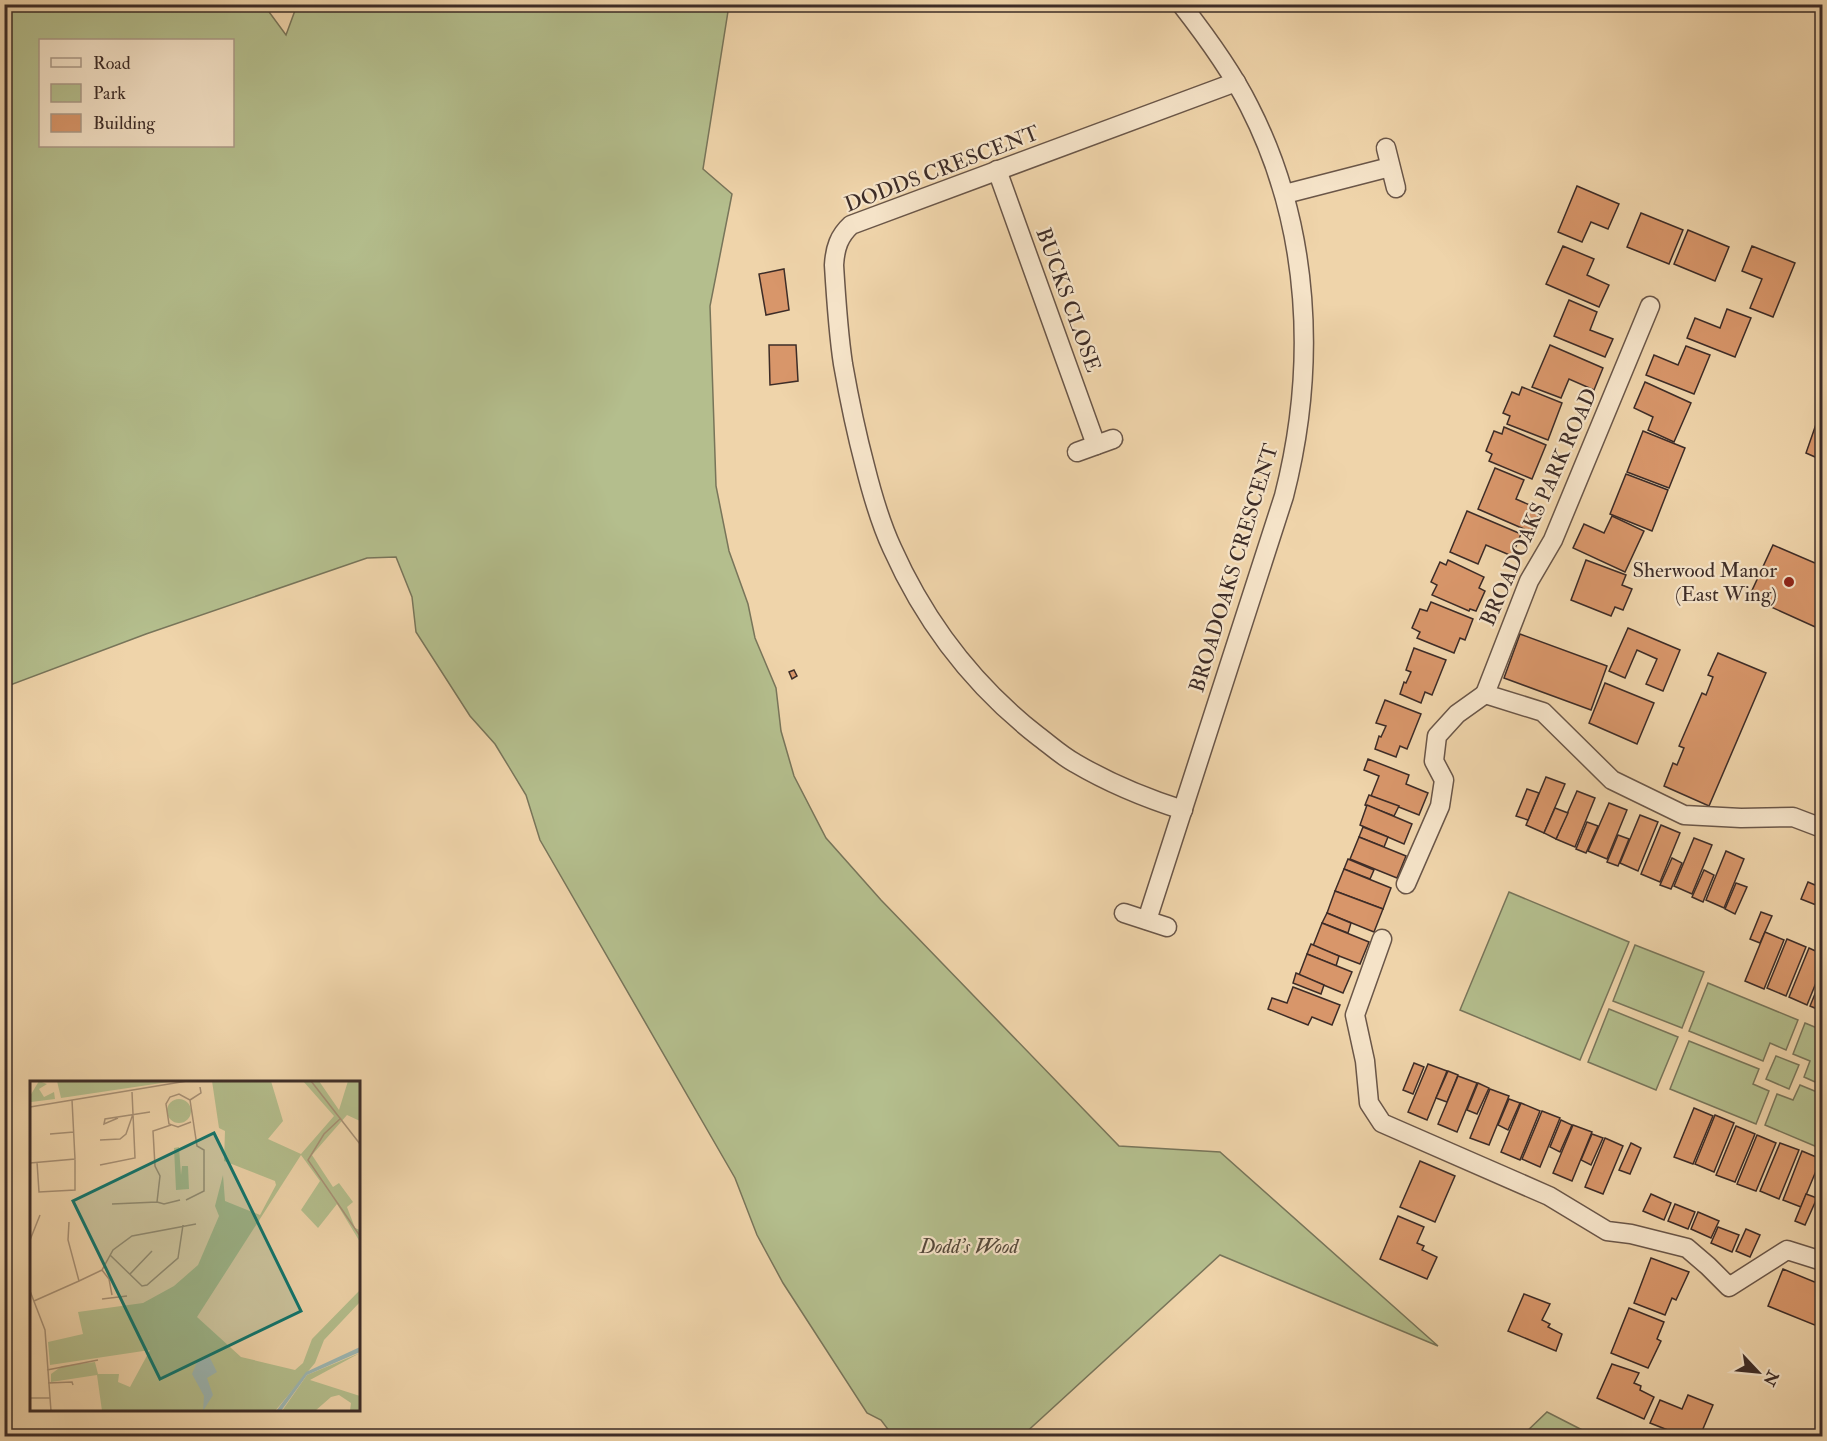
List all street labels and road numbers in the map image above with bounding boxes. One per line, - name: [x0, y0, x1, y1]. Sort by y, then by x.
- street label: DODDS CRESCENT: [841, 119, 1044, 219]
- street label: BUCKS CLOSE: [1029, 224, 1107, 376]
- street label: BROADOAKS PARK ROAD: [1474, 384, 1604, 630]
- street label: BROADOAKS CRESCENT: [1183, 440, 1285, 696]

